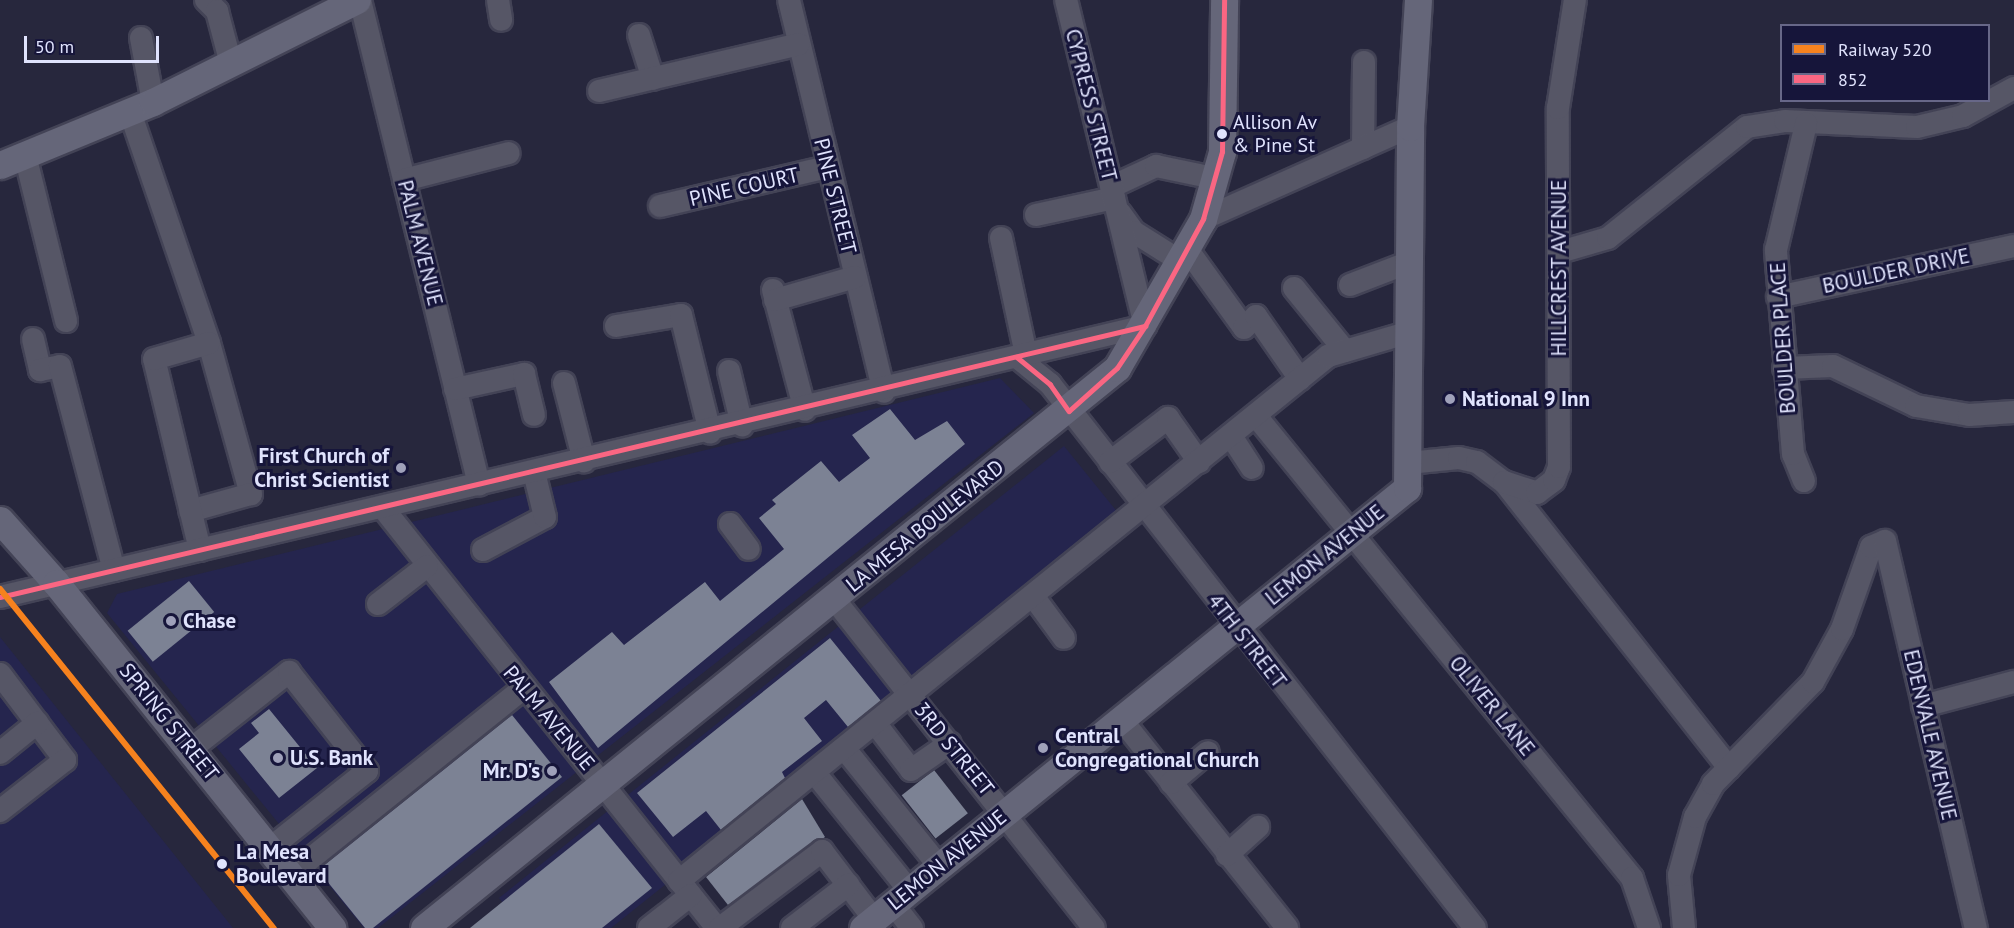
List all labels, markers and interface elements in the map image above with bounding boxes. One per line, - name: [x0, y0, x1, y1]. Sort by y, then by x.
- scale bar: [27, 24, 162, 62]
- legend: [1780, 24, 1990, 102]
- street label: CYPRESS STREET: [1060, 26, 1122, 184]
- text: 50 m: [35, 35, 74, 58]
- text: Railway 520: [1838, 38, 1932, 61]
- text: 852: [1838, 68, 1867, 91]
- place label: Allison Av & Pine St: [1233, 110, 1318, 157]
- marker: Allison Av & Pine St: [1216, 128, 1228, 140]
- street label: PINE STREET: [808, 136, 862, 256]
- street label: PINE COURT: [687, 162, 801, 212]
- street label: PALM AVENUE: [392, 177, 448, 309]
- street label: HILLCREST AVENUE: [1546, 179, 1572, 357]
- street label: BOULDER DRIVE: [1820, 243, 1972, 299]
- street label: BOULDER PLACE: [1765, 261, 1801, 415]
- place label: National 9 Inn: [1462, 386, 1590, 412]
- marker: National 9 Inn: [1443, 392, 1457, 406]
- place label: First Church of Christ Scientist: [254, 443, 389, 493]
- street label: LA MESA BOULEVARD: [840, 454, 1010, 598]
- marker: First Church of Christ Scientist: [394, 461, 408, 475]
- street label: LEMON AVENUE: [1260, 499, 1390, 611]
- street label: 4TH STREET: [1203, 589, 1291, 693]
- place label: Chase: [183, 608, 236, 634]
- marker: Chase: [164, 614, 178, 628]
- street label: EDENVALE AVENUE: [1898, 647, 1962, 823]
- street label: OLIVER LANE: [1444, 651, 1540, 761]
- street label: SPRING STREET: [114, 658, 224, 786]
- street label: PALM AVENUE: [498, 660, 600, 776]
- street label: 3RD STREET: [909, 697, 999, 801]
- place label: Central Congregational Church: [1055, 723, 1260, 773]
- marker: Central Congregational Church: [1036, 741, 1050, 755]
- place label: U.S. Bank: [290, 745, 375, 771]
- marker: U.S. Bank: [271, 751, 285, 765]
- place label: Mr. D's: [481, 758, 540, 784]
- marker: Mr. D's: [545, 764, 559, 778]
- street label: LEMON AVENUE: [882, 804, 1012, 916]
- place label: La Mesa Boulevard: [236, 839, 327, 889]
- marker: La Mesa Boulevard: [213, 855, 231, 873]

